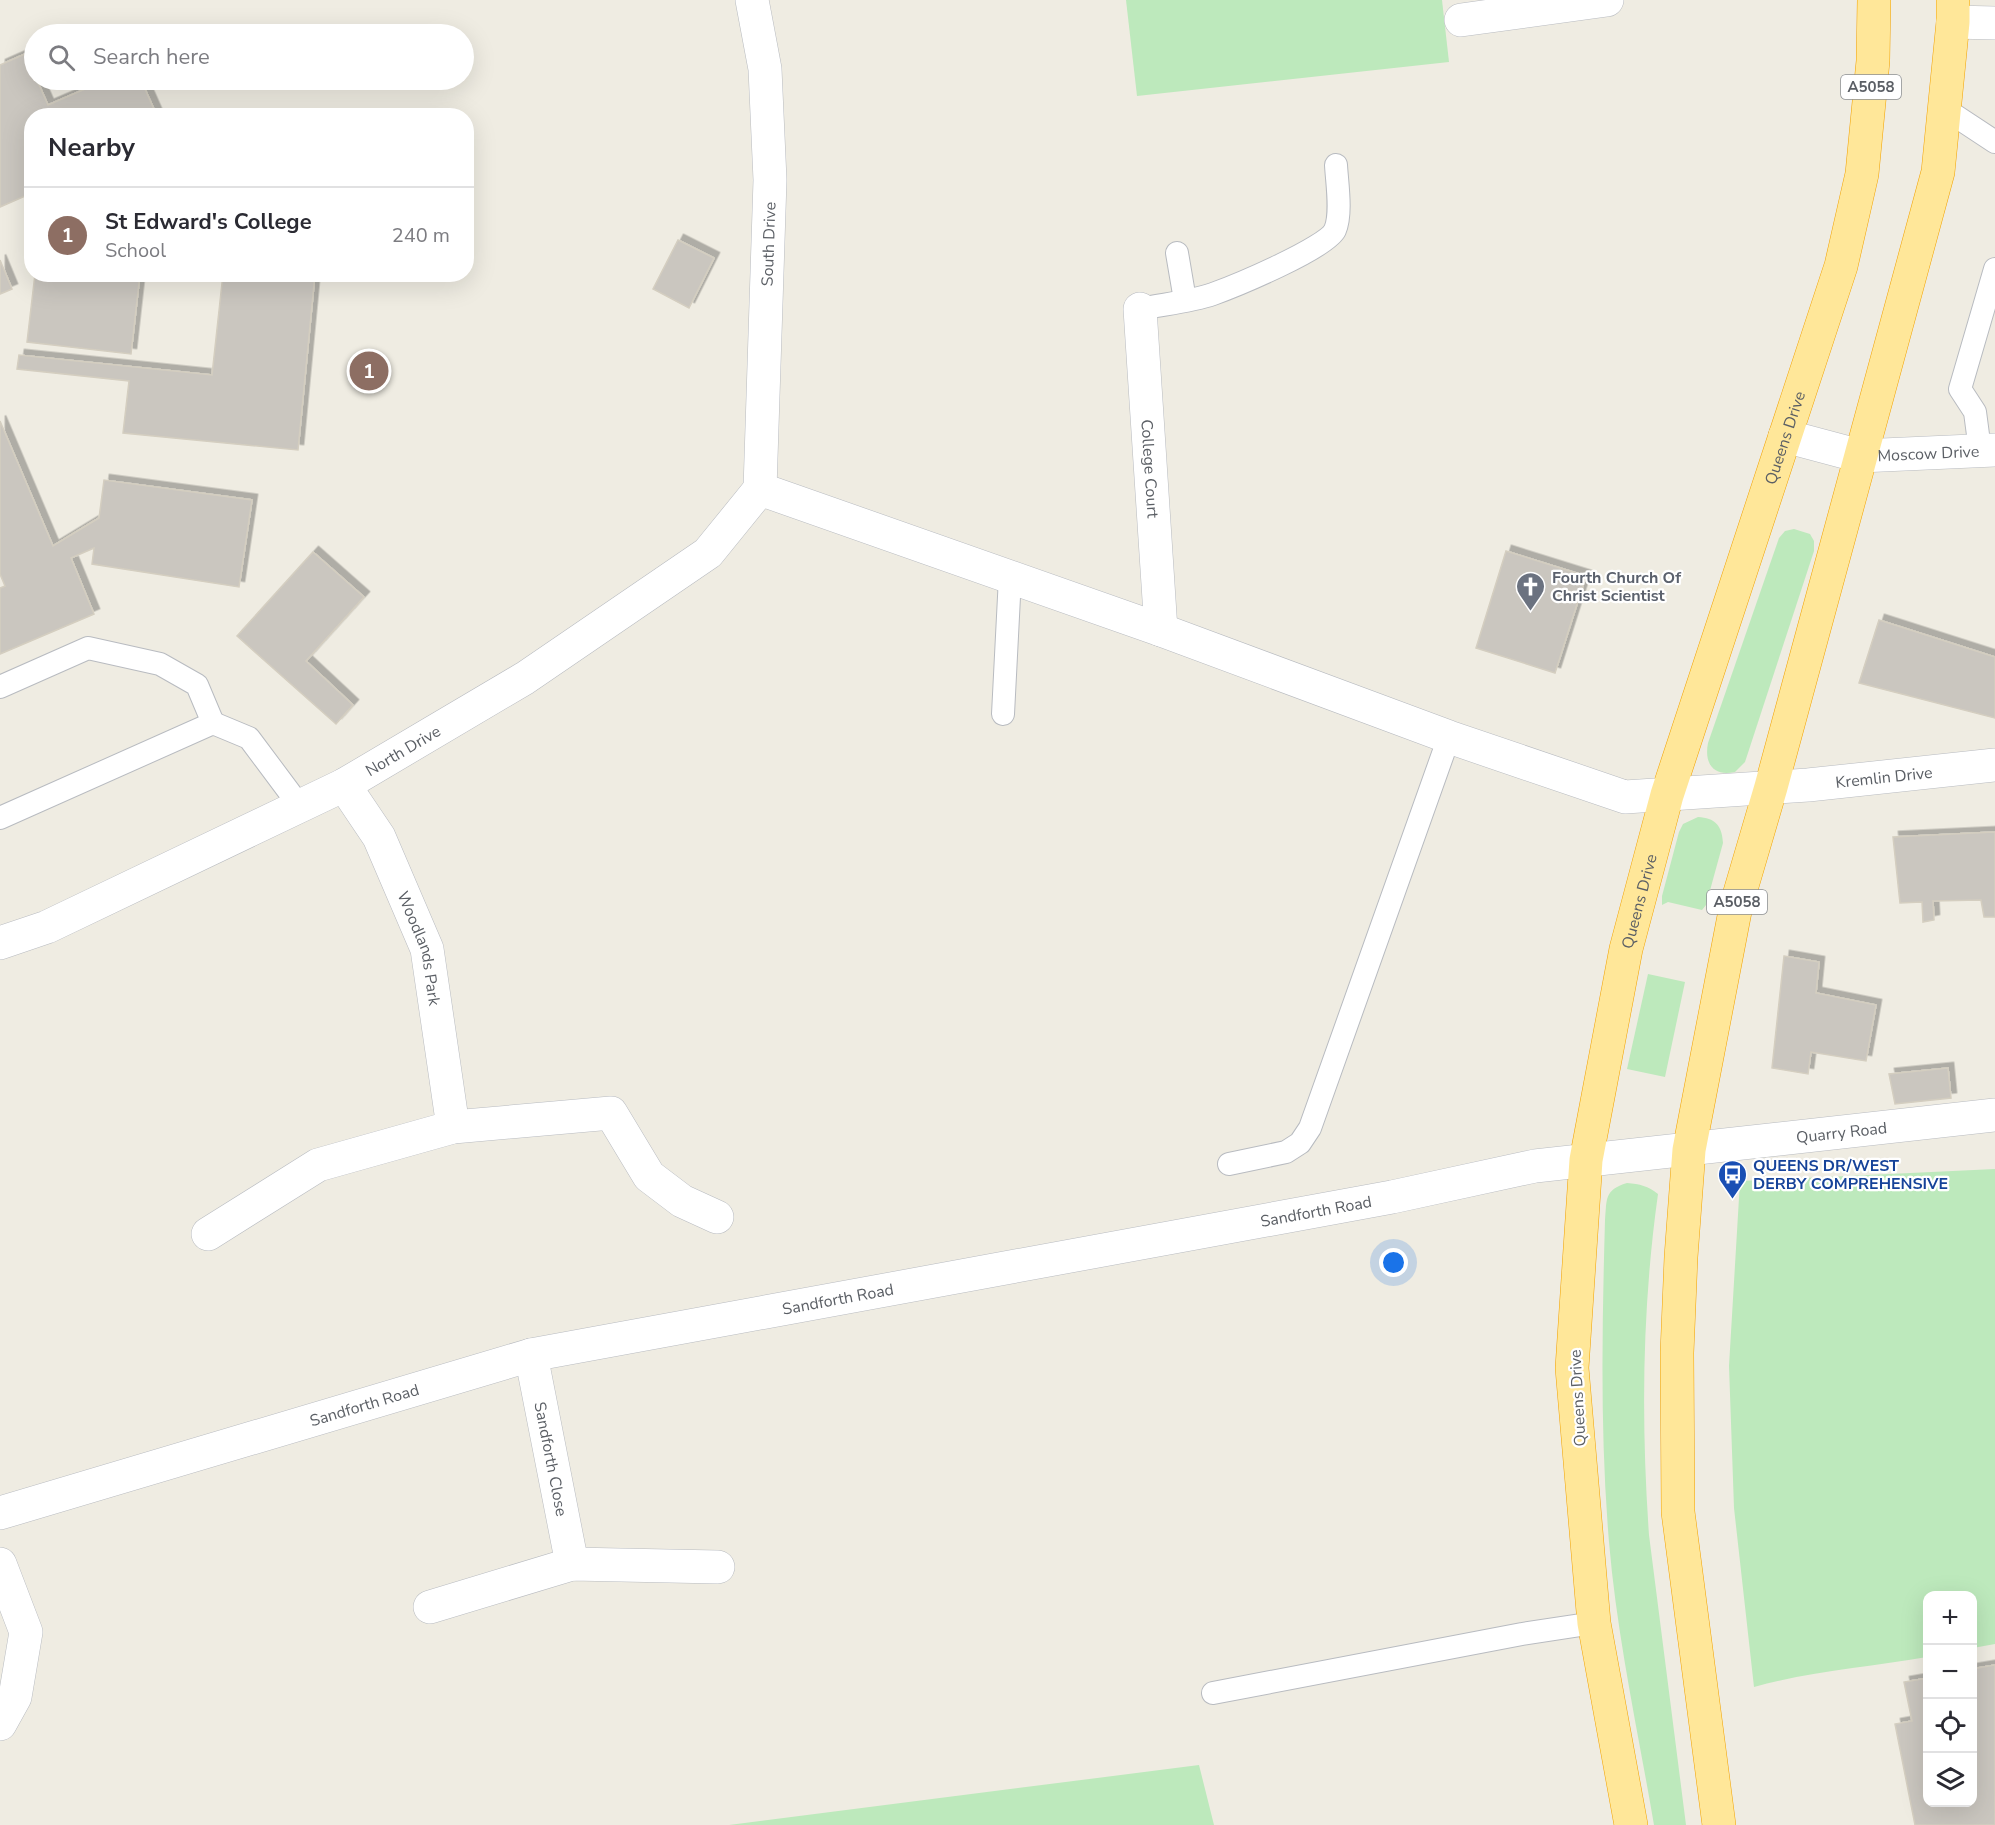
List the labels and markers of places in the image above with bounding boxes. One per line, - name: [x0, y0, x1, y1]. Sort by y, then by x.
- pin: 1: [350, 348, 388, 394]
- place label: Fourth Church Of Christ Scientist: [1552, 567, 1682, 607]
- church icon: Fourth Church Of Christ Scientist: [1515, 570, 1547, 612]
- place label: QUEENS DR/WEST DERBY COMPREHENSIVE: [1753, 1155, 1948, 1195]
- bus stop icon: QUEENS DR/WEST DERBY COMPREHENSIVE: [1716, 1158, 1748, 1200]

